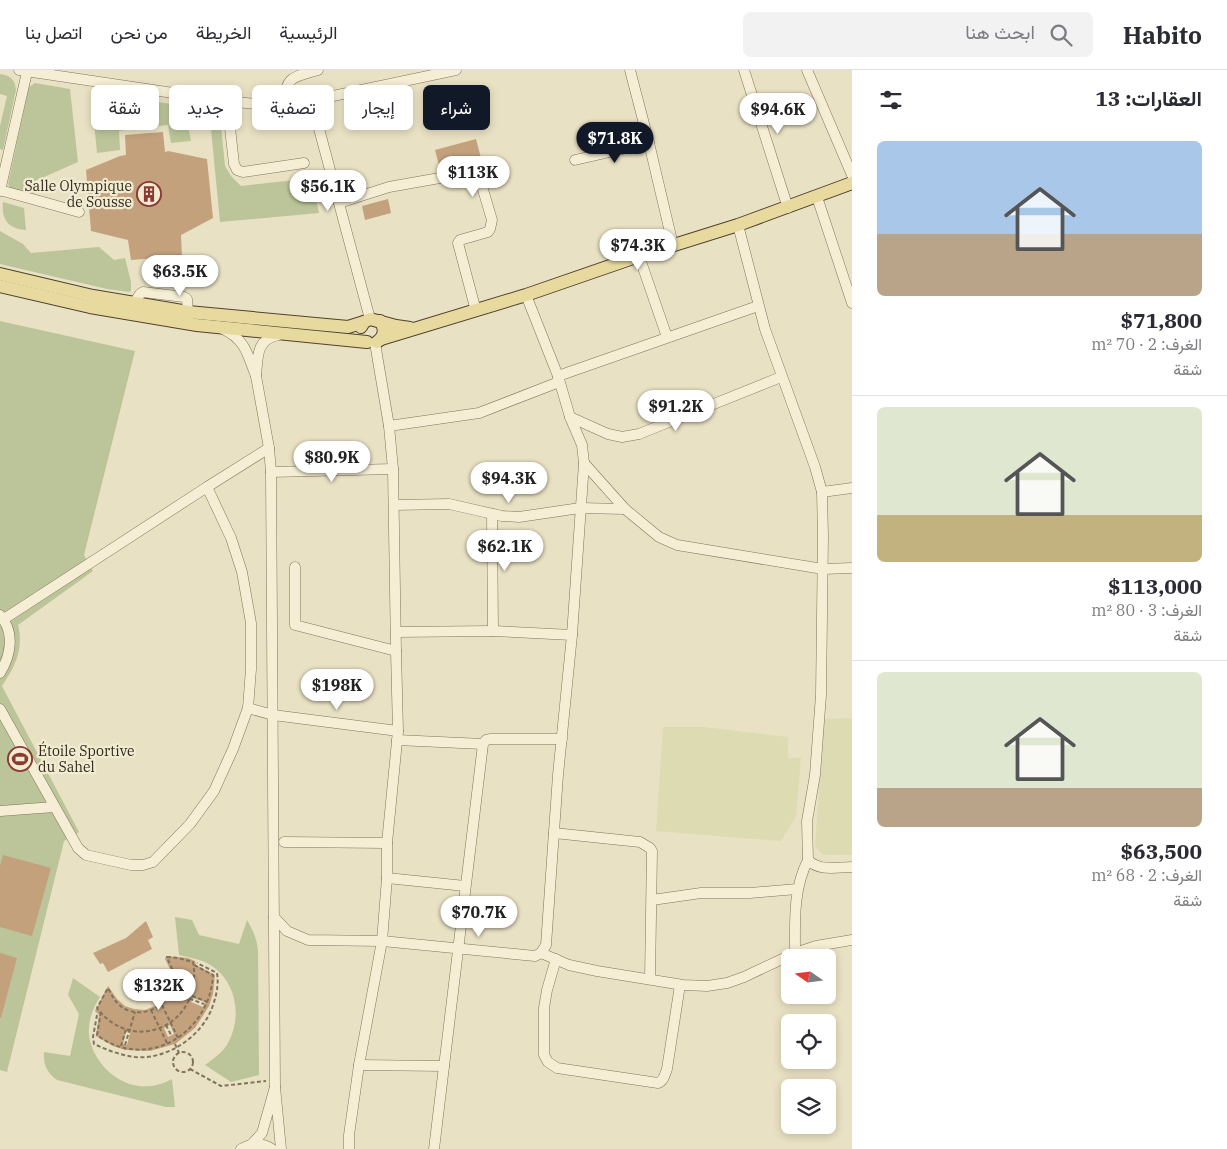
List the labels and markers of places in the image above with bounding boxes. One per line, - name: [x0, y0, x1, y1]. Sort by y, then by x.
- pin: $94.6K: [737, 92, 819, 135]
- pin: $71.8K: [574, 122, 656, 164]
- pin: $113K: [438, 156, 508, 198]
- pin: $56.1K: [287, 170, 369, 212]
- place label: Salle Olympique de Sousse: [24, 177, 132, 211]
- building icon: Salle Olympique de Sousse: [136, 181, 162, 207]
- pin: $74.3K: [597, 228, 679, 271]
- pin: $63.5K: [139, 254, 221, 297]
- pin: $91.2K: [635, 390, 717, 432]
- pin: $80.9K: [291, 440, 373, 483]
- pin: $94.3K: [468, 462, 550, 504]
- pin: $62.1K: [464, 530, 546, 572]
- pin: $198K: [302, 668, 372, 711]
- place label: Étoile Sportive du Sahel: [38, 741, 135, 776]
- sports icon: Étoile Sportive du Sahel: [7, 746, 33, 772]
- pin: $70.7K: [438, 896, 520, 938]
- pin: $132K: [124, 968, 194, 1011]

